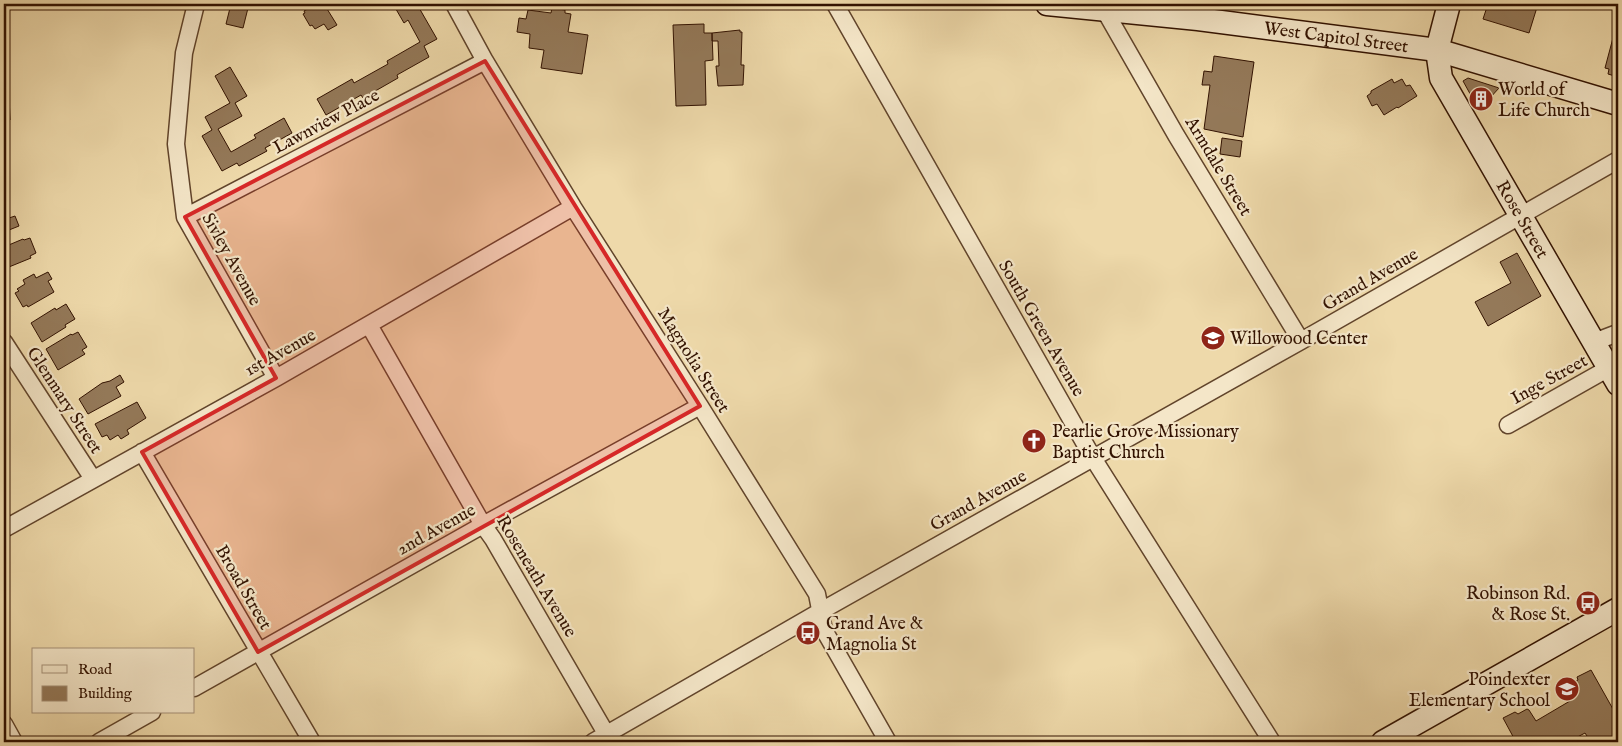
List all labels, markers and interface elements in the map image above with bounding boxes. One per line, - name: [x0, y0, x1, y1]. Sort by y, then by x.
- street label: West Capitol Street: [1262, 18, 1410, 59]
- place label: World of Life Church: [1498, 79, 1590, 123]
- street label: Lawnview Place: [269, 85, 384, 160]
- building icon: World of Life Church: [1468, 86, 1494, 112]
- street label: Armdale Street: [1179, 112, 1256, 221]
- street label: Rose Street: [1490, 177, 1553, 263]
- street label: Sivley Avenue: [196, 209, 266, 310]
- street label: Grand Avenue: [1319, 244, 1423, 317]
- street label: South Green Avenue: [992, 256, 1089, 401]
- street label: Magnolia Street: [651, 304, 734, 418]
- street label: 1st Avenue: [241, 324, 320, 382]
- school or university icon: Willowood Center: [1200, 325, 1226, 351]
- place label: Willowood Center: [1230, 328, 1368, 351]
- street label: Glenmary Street: [21, 343, 107, 459]
- street label: Inge Street: [1507, 350, 1592, 411]
- place label: Pearlie Grove Missionary Baptist Church: [1052, 421, 1239, 465]
- church icon: Pearlie Grove Missionary Baptist Church: [1021, 428, 1047, 454]
- street label: Grand Avenue: [926, 465, 1031, 537]
- street label: 2nd Avenue: [393, 499, 480, 561]
- street label: Roseneath Avenue: [490, 512, 581, 642]
- street label: Broad Street: [209, 541, 276, 634]
- place label: Robinson Rd. & Rose St.: [1466, 583, 1570, 627]
- bus stop icon: Robinson Rd. & Rose St.: [1575, 590, 1601, 616]
- place label: Grand Ave & Magnolia St: [826, 613, 923, 657]
- bus stop icon: Grand Ave & Magnolia St: [795, 620, 821, 646]
- legend: [32, 648, 195, 714]
- text: Road: [78, 660, 113, 679]
- place label: Poindexter Elementary School: [1409, 669, 1550, 713]
- school or university icon: Poindexter Elementary School: [1554, 676, 1580, 702]
- text: Building: [78, 684, 133, 703]

